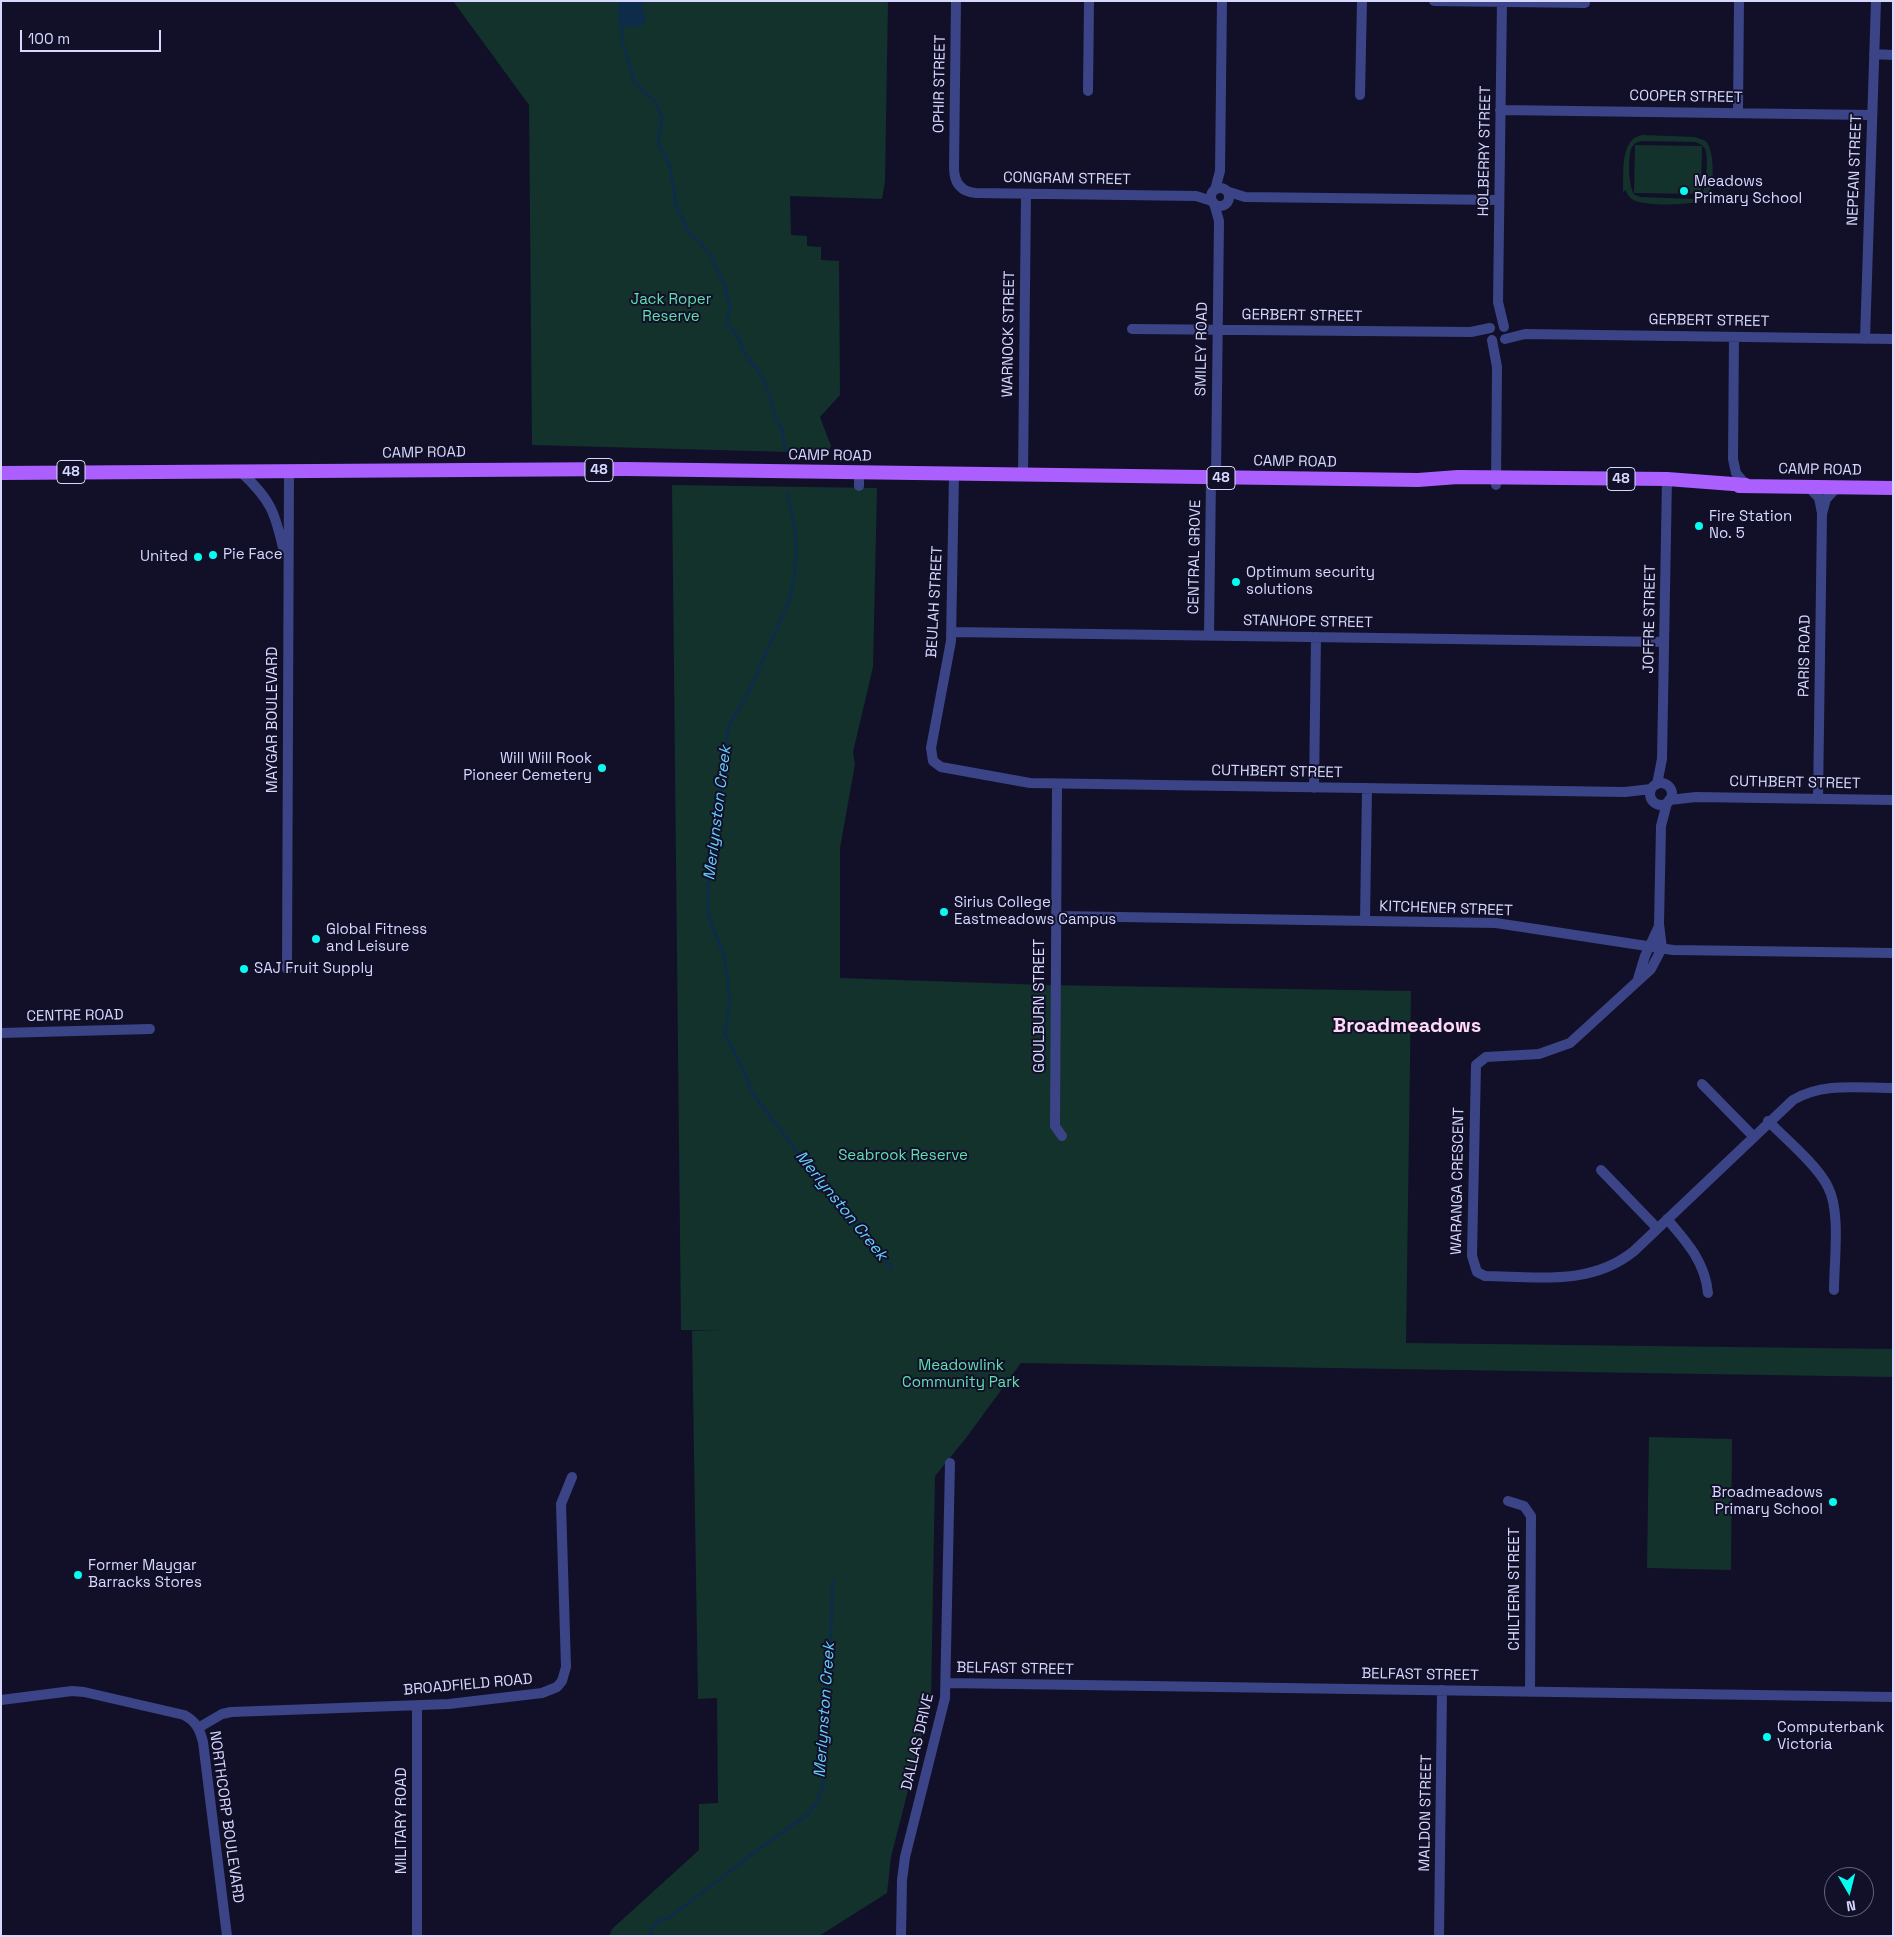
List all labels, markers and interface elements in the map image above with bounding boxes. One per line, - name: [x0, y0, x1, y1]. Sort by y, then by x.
- scale bar: [22, 20, 164, 52]
- text: 100 m: [28, 29, 70, 48]
- street label: OPHIR STREET: [930, 35, 950, 133]
- street label: HOLBERRY STREET: [1475, 85, 1495, 217]
- street label: COOPER STREET: [1629, 87, 1743, 107]
- street label: NEPEAN STREET: [1844, 114, 1866, 226]
- street label: CONGRAM STREET: [1003, 169, 1131, 189]
- place label: Meadows Primary School: [1694, 173, 1802, 208]
- marker: Meadows Primary School: [1678, 185, 1690, 197]
- street label: WARNOCK STREET: [999, 270, 1019, 398]
- park label: Jack Roper Reserve: [631, 291, 711, 326]
- street label: SMILEY ROAD: [1192, 302, 1212, 396]
- street label: GERBERT STREET: [1241, 306, 1363, 326]
- street label: GERBERT STREET: [1648, 311, 1770, 331]
- street label: CAMP ROAD: [382, 443, 466, 463]
- street label: CAMP ROAD: [788, 446, 872, 466]
- street label: CAMP ROAD: [1253, 452, 1337, 472]
- road number: 48: [585, 458, 613, 482]
- street label: CAMP ROAD: [1778, 460, 1862, 480]
- road number: 48: [57, 461, 85, 484]
- road number: 48: [1207, 466, 1235, 489]
- road number: 48: [1607, 468, 1635, 490]
- street label: CENTRAL GROVE: [1185, 499, 1205, 615]
- place label: Fire Station No. 5: [1709, 508, 1792, 543]
- marker: Fire Station No. 5: [1693, 520, 1705, 532]
- street label: BEULAH STREET: [923, 545, 947, 659]
- place label: Pie Face: [223, 546, 283, 564]
- place label: United: [140, 548, 188, 566]
- marker: Pie Face: [207, 549, 219, 561]
- marker: United: [192, 551, 204, 563]
- place label: Optimum security solutions: [1246, 564, 1375, 599]
- street label: JOFFRE STREET: [1640, 564, 1660, 674]
- marker: Optimum security solutions: [1230, 576, 1242, 588]
- street label: STANHOPE STREET: [1243, 612, 1373, 632]
- street label: PARIS ROAD: [1795, 615, 1815, 697]
- street label: MAYGAR BOULEVARD: [264, 647, 282, 793]
- water label: Merlynston Creek: [700, 745, 736, 881]
- place label: Will Will Rook Pioneer Cemetery: [463, 750, 592, 785]
- marker: Will Will Rook Pioneer Cemetery: [596, 762, 608, 774]
- street label: CUTHBERT STREET: [1211, 762, 1343, 782]
- street label: CUTHBERT STREET: [1729, 773, 1861, 793]
- place label: Sirius College Eastmeadows Campus: [954, 894, 1116, 929]
- street label: KITCHENER STREET: [1379, 898, 1513, 920]
- marker: Sirius College Eastmeadows Campus: [938, 906, 950, 918]
- place label: Global Fitness and Leisure: [326, 921, 427, 956]
- marker: Global Fitness and Leisure: [310, 933, 322, 945]
- street label: GOULBURN STREET: [1031, 939, 1049, 1073]
- place label: SAJ Fruit Supply: [254, 960, 373, 978]
- marker: SAJ Fruit Supply: [238, 963, 250, 975]
- street label: CENTRE ROAD: [26, 1006, 124, 1026]
- district label: Broadmeadows: [1333, 1015, 1481, 1039]
- street label: WARANGA CRESCENT: [1448, 1107, 1468, 1255]
- water label: Merlynston Creek: [791, 1147, 891, 1265]
- park label: Seabrook Reserve: [838, 1147, 968, 1165]
- park label: Meadowlink Community Park: [902, 1357, 1020, 1392]
- place label: Broadmeadows Primary School: [1712, 1484, 1823, 1519]
- marker: Broadmeadows Primary School: [1827, 1496, 1839, 1508]
- street label: CHILTERN STREET: [1506, 1527, 1524, 1651]
- place label: Former Maygar Barracks Stores: [88, 1557, 202, 1592]
- marker: Former Maygar Barracks Stores: [72, 1569, 84, 1581]
- water label: Merlynston Creek: [811, 1642, 839, 1778]
- street label: BELFAST STREET: [956, 1659, 1074, 1679]
- street label: BELFAST STREET: [1361, 1665, 1479, 1685]
- street label: BROADFIELD ROAD: [403, 1670, 533, 1700]
- street label: DALLAS DRIVE: [898, 1692, 938, 1792]
- place label: Computerbank Victoria: [1777, 1719, 1884, 1754]
- street label: NORTHCORP BOULEVARD: [205, 1730, 247, 1904]
- marker: Computerbank Victoria: [1761, 1731, 1773, 1743]
- street label: MALDON STREET: [1416, 1754, 1436, 1872]
- street label: MILITARY ROAD: [393, 1768, 411, 1874]
- north arrow: [1824, 1867, 1874, 1917]
- text: N: [1845, 1896, 1857, 1915]

